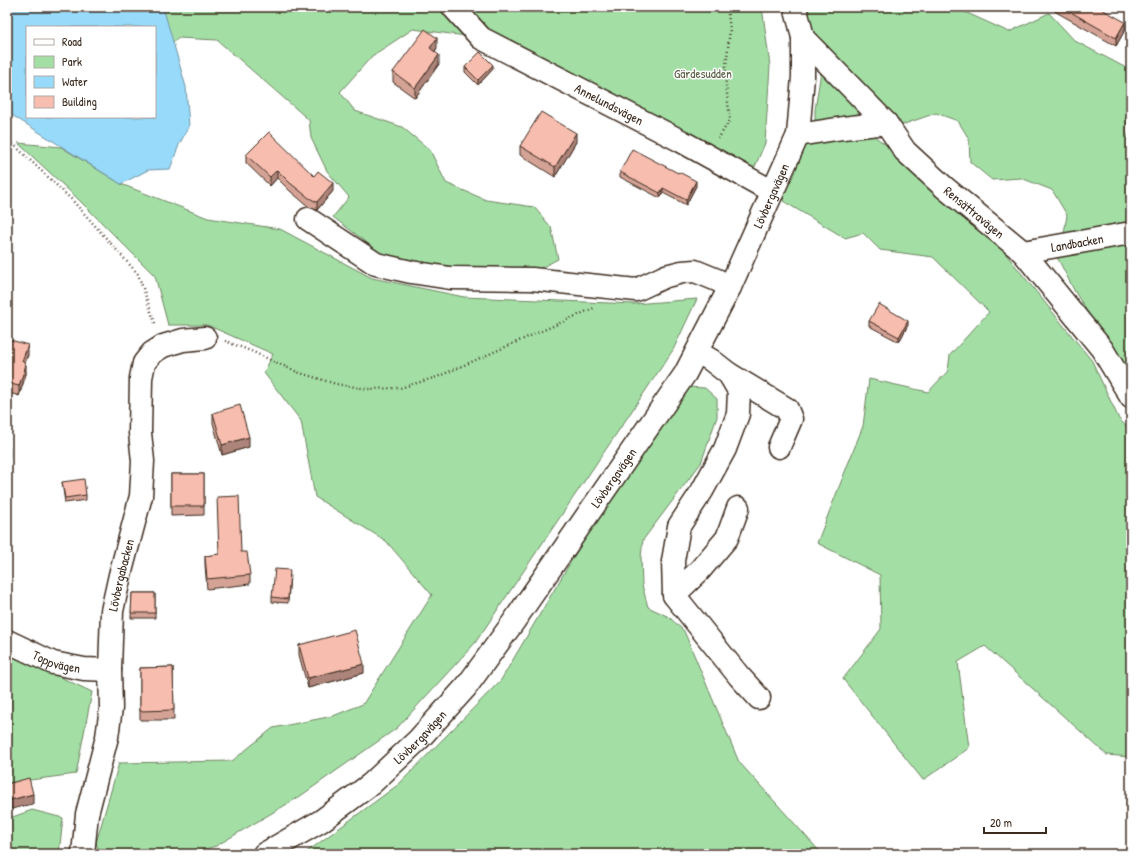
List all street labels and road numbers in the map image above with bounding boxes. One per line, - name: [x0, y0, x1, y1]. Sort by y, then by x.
- street label: Annelundsvägen: [572, 79, 647, 129]
- street label: Lövbergavägen: [749, 160, 793, 231]
- street label: Rensättravägen: [940, 182, 1008, 242]
- street label: Landbacken: [1050, 229, 1105, 256]
- street label: Lövbergavägen: [586, 444, 640, 511]
- street label: Lövbergabacken: [103, 537, 138, 613]
- street label: Toppvägen: [29, 645, 82, 677]
- street label: Lövbergavägen: [389, 706, 450, 768]

